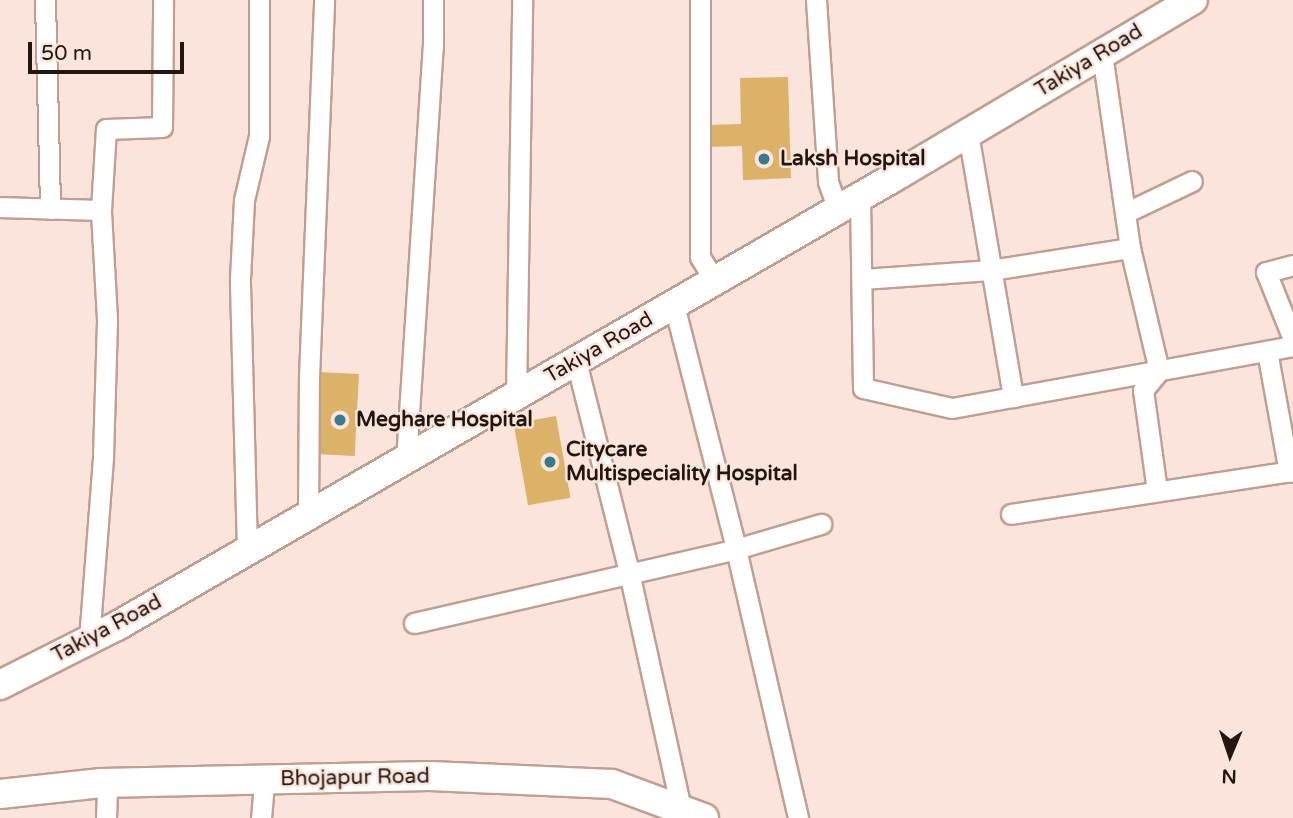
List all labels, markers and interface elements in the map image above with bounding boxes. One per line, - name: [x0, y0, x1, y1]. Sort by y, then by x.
- street label: Takiya Road: [1031, 19, 1147, 103]
- scale bar: [32, 28, 187, 72]
- text: 50 m: [41, 41, 92, 66]
- place label: Laksh Hospital: [780, 146, 926, 172]
- marker: Laksh Hospital: [754, 149, 774, 169]
- street label: Takiya Road: [540, 307, 658, 389]
- place label: Meghare Hospital: [356, 407, 533, 433]
- marker: Meghare Hospital: [330, 410, 350, 430]
- place label: Citycare Multispeciality Hospital: [566, 437, 798, 487]
- marker: Citycare Multispeciality Hospital: [540, 452, 560, 472]
- street label: Takiya Road: [48, 590, 166, 668]
- north arrow: [1195, 720, 1265, 790]
- street label: Bhojapur Road: [280, 764, 430, 792]
- text: N: [1221, 765, 1237, 787]

